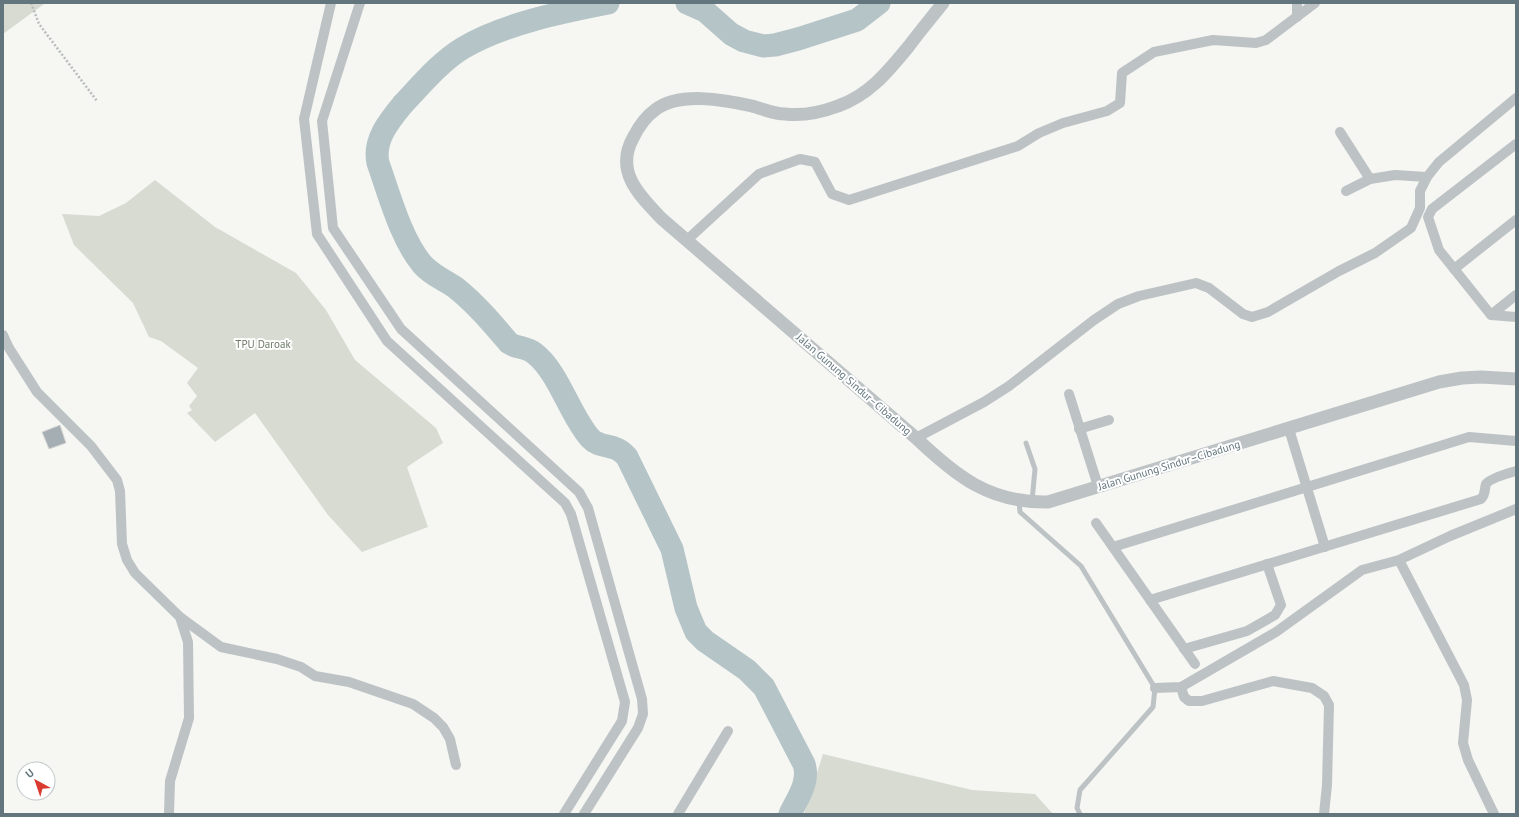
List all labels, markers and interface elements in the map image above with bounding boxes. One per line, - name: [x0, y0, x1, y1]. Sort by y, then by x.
- street label: Jalan Gunung Sindur–Cibadung: [793, 330, 914, 438]
- park label: TPU Daroak: [235, 337, 291, 351]
- street label: Jalan Gunung Sindur–Cibadung: [1095, 437, 1242, 494]
- north arrow: [16, 761, 56, 801]
- text: U: [22, 766, 37, 781]

